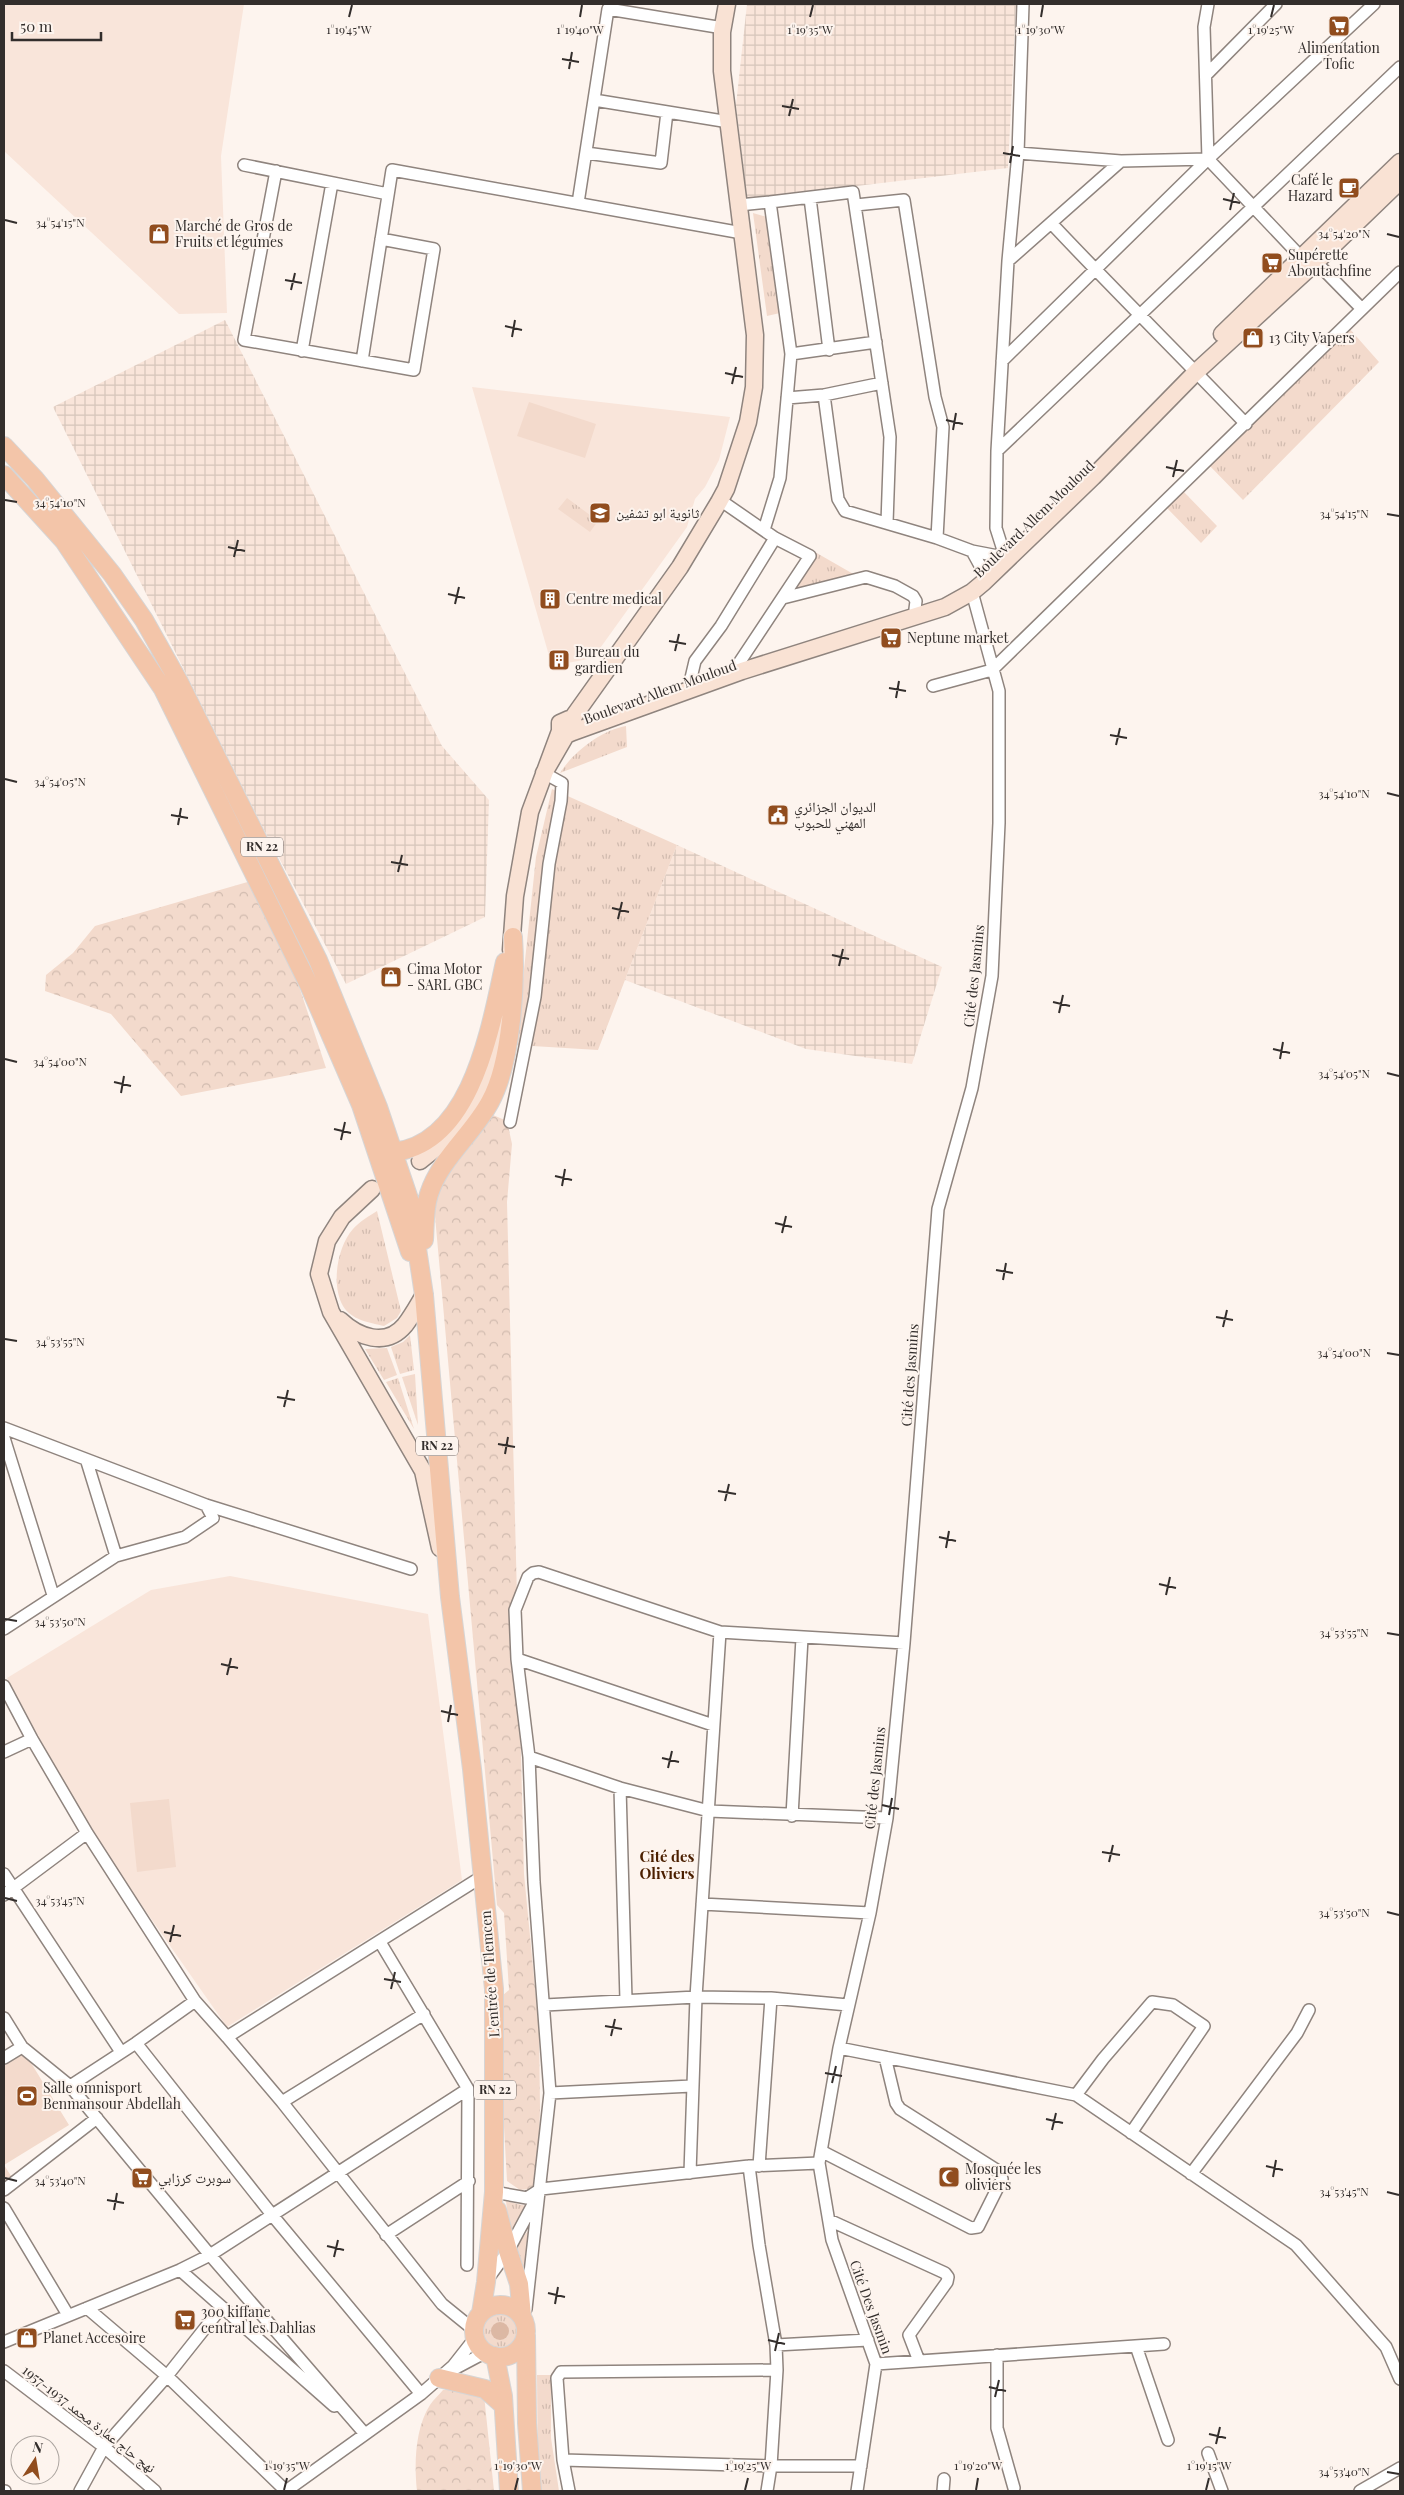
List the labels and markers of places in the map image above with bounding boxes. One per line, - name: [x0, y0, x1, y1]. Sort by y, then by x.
- supermarket icon: Alimentation Tofic: [1327, 14, 1351, 38]
- place label: Alimentation Tofic: [1297, 38, 1381, 73]
- place label: Café le Hazard: [1288, 170, 1333, 205]
- cafe icon: Café le Hazard: [1337, 176, 1361, 200]
- place label: Marché de Gros de Fruits et légumes: [175, 216, 293, 251]
- shop icon: Marché de Gros de Fruits et légumes: [147, 222, 171, 246]
- place label: Supérette Aboutachfine: [1287, 245, 1372, 280]
- supermarket icon: Supérette Aboutachfine: [1260, 251, 1284, 275]
- shop icon: 13 City Vapers: [1241, 326, 1265, 350]
- place label: 13 City Vapers: [1269, 328, 1355, 347]
- school or university icon: ثانوية ابو تشفين: [588, 501, 612, 525]
- place label: ثانوية ابو تشفين: [616, 503, 700, 522]
- building icon: Centre medical: [538, 587, 562, 611]
- place label: Centre medical: [566, 589, 662, 608]
- supermarket icon: Neptune market: [879, 626, 903, 650]
- place label: Neptune market: [907, 628, 1010, 647]
- place label: Bureau du gardien: [575, 642, 640, 677]
- building icon: Bureau du gardien: [547, 648, 571, 672]
- place label: الديوان الجزائري المهني للحبوب: [794, 797, 876, 835]
- public building icon: الديوان الجزائري المهني للحبوب: [766, 803, 790, 827]
- place label: Cima Motor - SARL GBC: [407, 959, 483, 994]
- shop icon: Cima Motor - SARL GBC: [379, 965, 403, 989]
- place label: Salle omnisport Benmansour Abdellah: [43, 2078, 182, 2113]
- sports icon: Salle omnisport Benmansour Abdellah: [15, 2084, 39, 2108]
- place label: Mosquée les oliviers: [965, 2159, 1041, 2194]
- mosque icon: Mosquée les oliviers: [937, 2165, 961, 2189]
- supermarket icon: سوبرت كرزابي: [130, 2166, 154, 2190]
- place label: سوبرت كرزابي: [158, 2168, 231, 2190]
- place label: 300 kiffane central les Dahlias: [201, 2302, 316, 2337]
- supermarket icon: 300 kiffane central les Dahlias: [173, 2308, 197, 2332]
- shop icon: Planet Accesoire: [15, 2326, 39, 2350]
- place label: Planet Accesoire: [43, 2328, 146, 2347]

